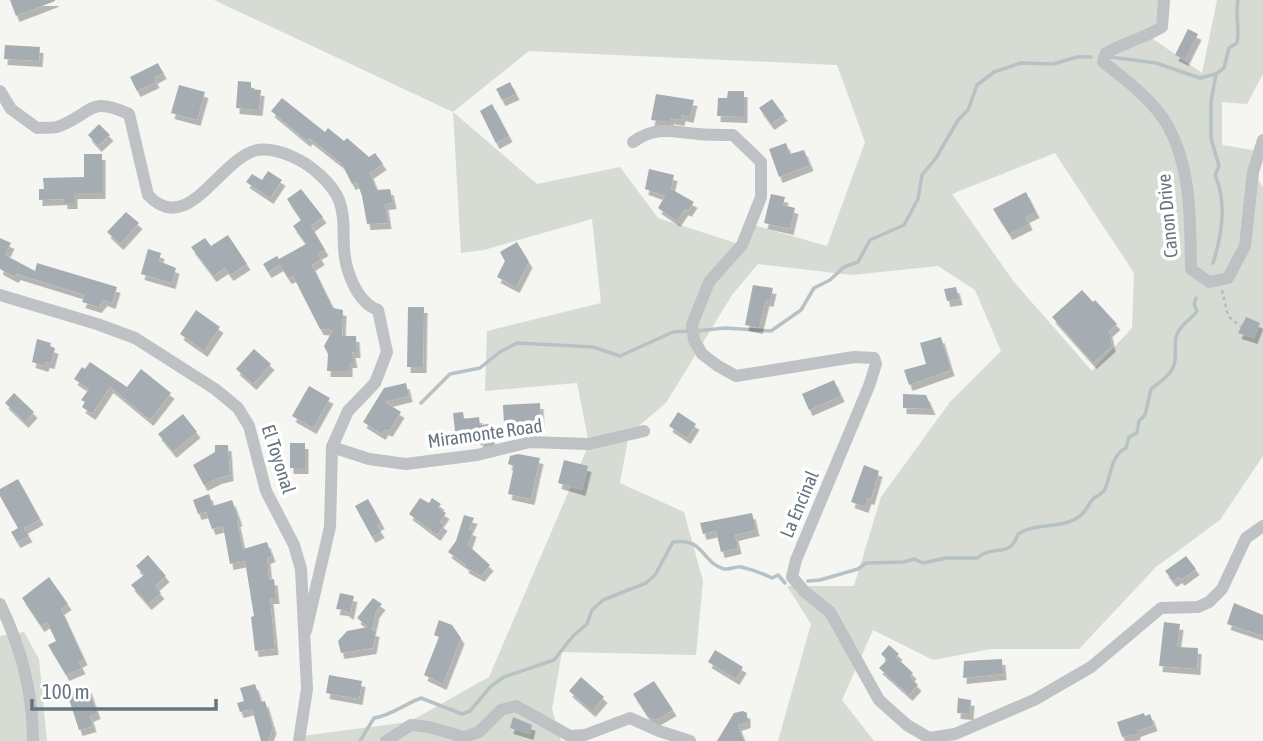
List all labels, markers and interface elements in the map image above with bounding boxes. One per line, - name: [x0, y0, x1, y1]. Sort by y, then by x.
- street label: Canon Drive: [1152, 173, 1182, 259]
- street label: Miramonte Road: [426, 414, 544, 452]
- street label: El Toyonal: [258, 422, 300, 496]
- street label: La Encinal: [775, 467, 823, 541]
- scale bar: [32, 668, 215, 712]
- text: 100 m: [42, 679, 90, 703]

